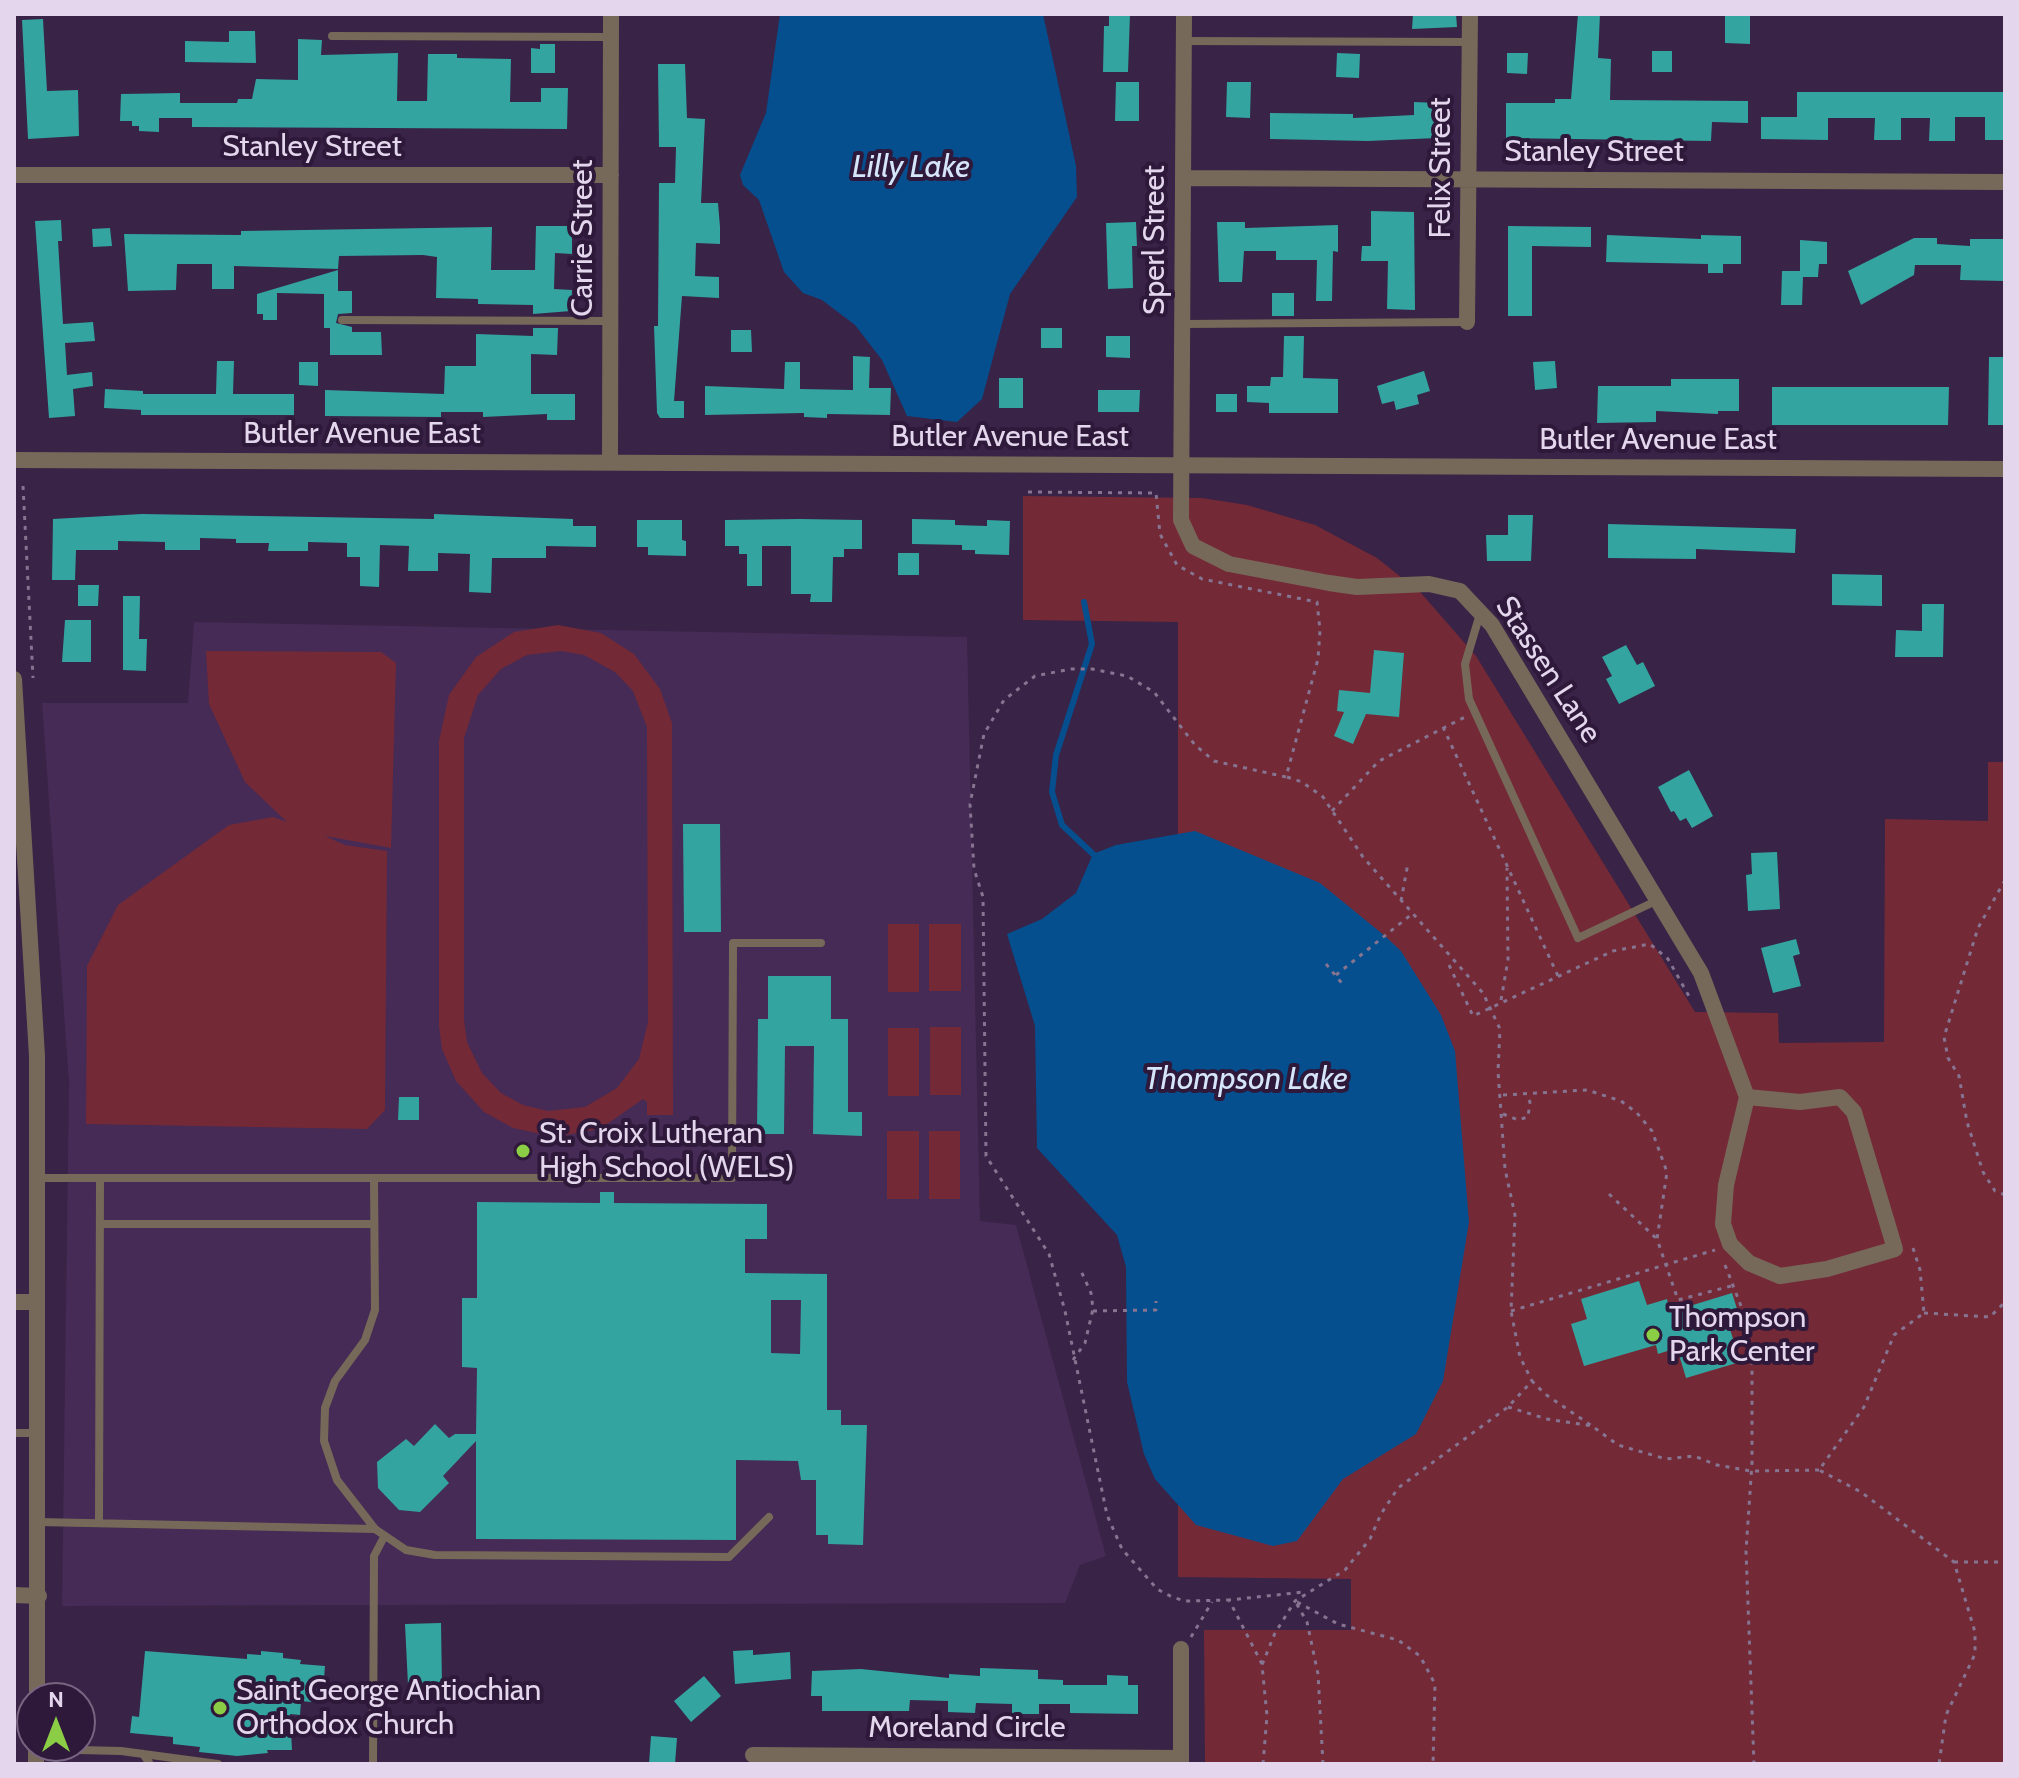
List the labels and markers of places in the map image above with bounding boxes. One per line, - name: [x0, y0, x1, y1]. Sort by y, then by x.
- place label: St. Croix Lutheran High School (WELS): [539, 1116, 794, 1186]
- marker: St. Croix Lutheran High School (WELS): [514, 1142, 532, 1160]
- place label: Thompson Park Center: [1669, 1300, 1815, 1370]
- marker: Thompson Park Center: [1644, 1326, 1662, 1344]
- place label: Saint George Antiochian Orthodox Church: [236, 1673, 541, 1744]
- marker: Saint George Antiochian Orthodox Church: [211, 1699, 229, 1717]

